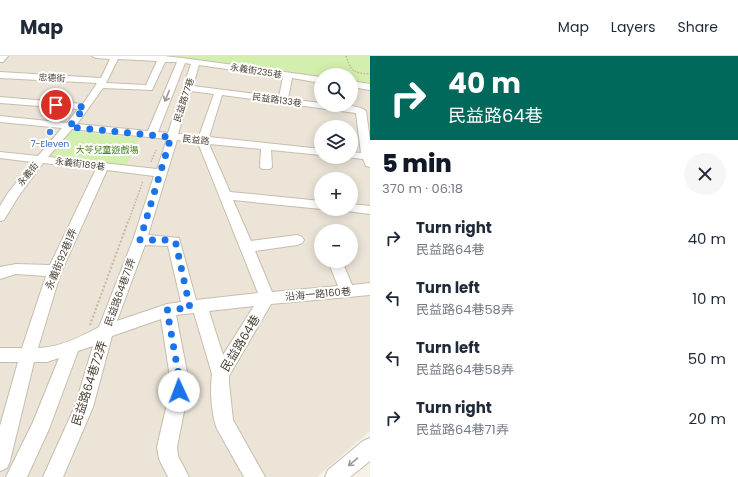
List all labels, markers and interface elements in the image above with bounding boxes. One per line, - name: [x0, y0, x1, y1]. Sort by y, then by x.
- text: Map: [20, 14, 63, 41]
- text: Map: [558, 17, 589, 37]
- text: Layers: [611, 17, 655, 37]
- text: Share: [677, 17, 718, 37]
- street label: 永義街235巷: [229, 61, 283, 81]
- text: 40 m: [448, 64, 521, 103]
- map controls: [314, 68, 358, 268]
- button: search: [314, 68, 358, 112]
- street label: 忠德街: [38, 71, 66, 85]
- icon: right: [382, 72, 434, 124]
- street label: 民益路77巷: [171, 76, 197, 124]
- pin: [39, 88, 73, 122]
- one-way arrow: [163, 89, 171, 101]
- street label: 民益路133巷: [252, 91, 302, 109]
- icon: arrive: [45, 94, 67, 116]
- text: 民益路64巷: [448, 103, 543, 128]
- button: layers: [314, 120, 358, 164]
- marker: 7-Eleven: [45, 127, 55, 137]
- street label: 民益路: [182, 133, 210, 147]
- place label: 7-Eleven: [31, 138, 70, 150]
- park label: 大苓兒童遊戲場: [75, 144, 139, 156]
- text: 5 min: [382, 147, 452, 180]
- button: close: [684, 153, 726, 195]
- street label: 永義街189巷: [54, 155, 106, 173]
- street label: 永義街: [15, 160, 41, 188]
- button: +: [314, 172, 358, 216]
- text: 370 m · 06:18: [382, 179, 463, 198]
- text: Turn right: [416, 217, 492, 238]
- button: −: [314, 224, 358, 268]
- street label: 永義街92巷1弄: [41, 226, 81, 292]
- icon: right: [382, 227, 404, 249]
- text: 40 m: [688, 228, 726, 249]
- text: 民益路64巷: [416, 240, 484, 259]
- street label: 民益路64巷71弄: [101, 256, 139, 328]
- text: Turn left: [416, 277, 480, 298]
- street label: 沿海一路160巷: [285, 284, 351, 304]
- icon: left: [382, 287, 404, 309]
- text: 10 m: [692, 288, 726, 309]
- text: 民益路64巷58弄: [416, 300, 514, 319]
- street label: 民益路64巷: [216, 312, 264, 374]
- text: Turn left: [416, 337, 480, 358]
- street label: 民益路64巷72弄: [67, 338, 111, 428]
- icon: left: [382, 347, 404, 369]
- text: 50 m: [688, 348, 726, 369]
- text: 民益路64巷58弄: [416, 360, 514, 379]
- position arrow: [158, 370, 200, 412]
- text: Turn right: [416, 397, 492, 418]
- icon: right: [382, 407, 404, 429]
- text: 20 m: [688, 408, 726, 429]
- text: 民益路64巷71弄: [416, 420, 509, 439]
- one-way arrow: [347, 458, 358, 467]

